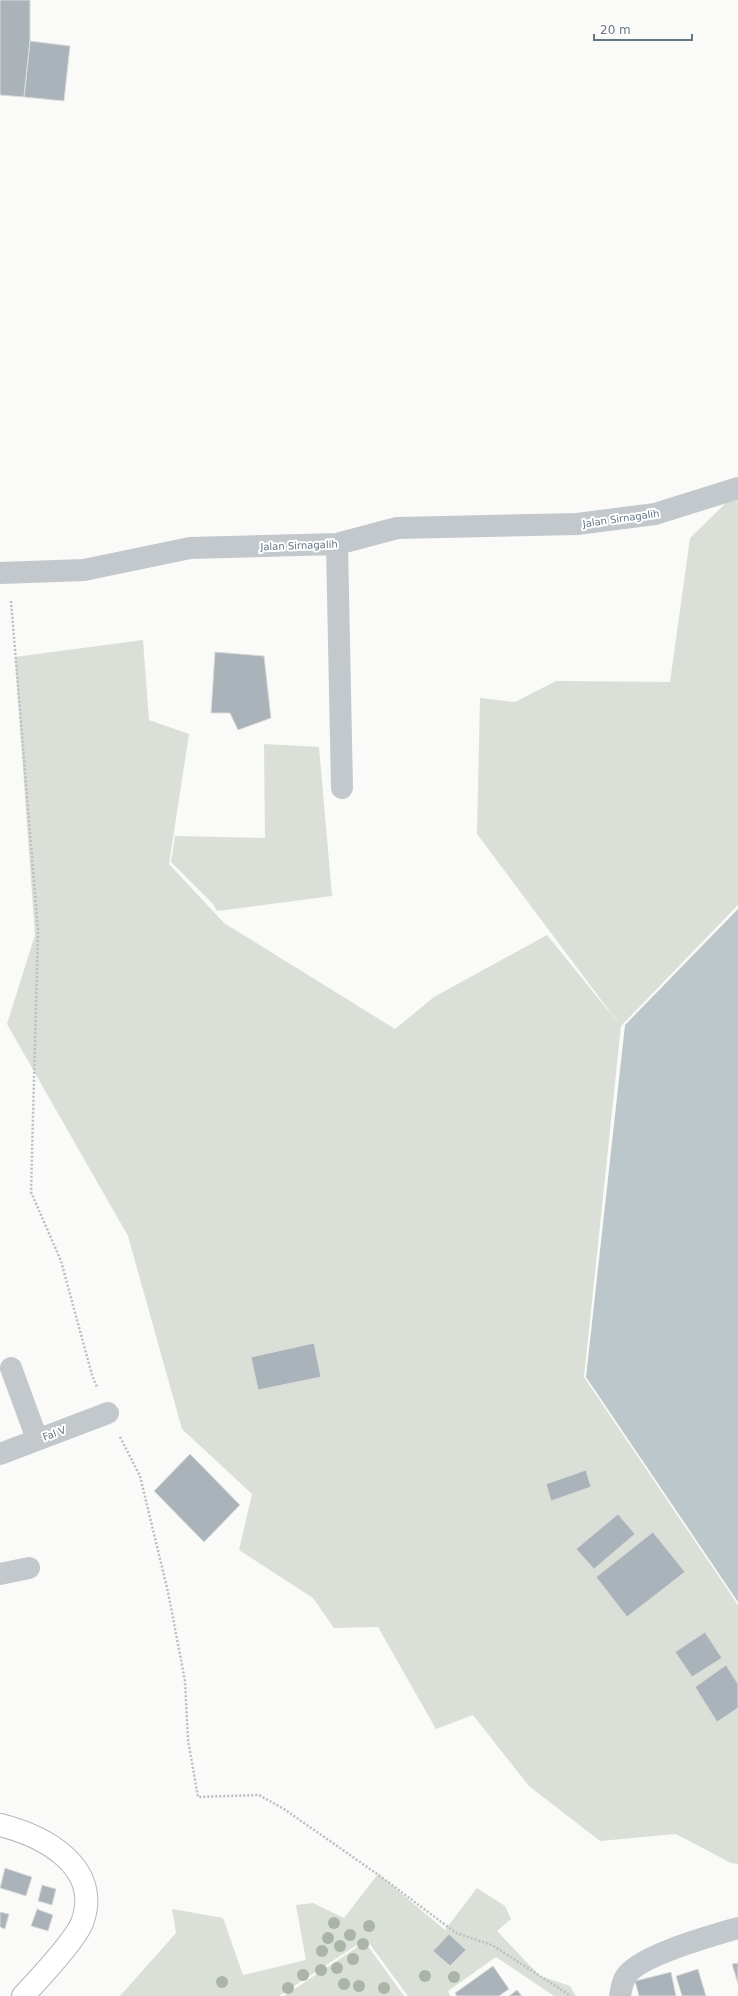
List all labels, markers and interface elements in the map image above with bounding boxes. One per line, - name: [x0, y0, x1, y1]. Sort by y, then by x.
- scale bar: [594, 16, 692, 42]
- text: 20 m: [600, 23, 631, 37]
- street label: Jalan Sirnagalih: [581, 508, 660, 529]
- street label: Jalan Sirnagalih: [259, 539, 338, 552]
- street label: Fal V: [41, 1424, 67, 1443]

